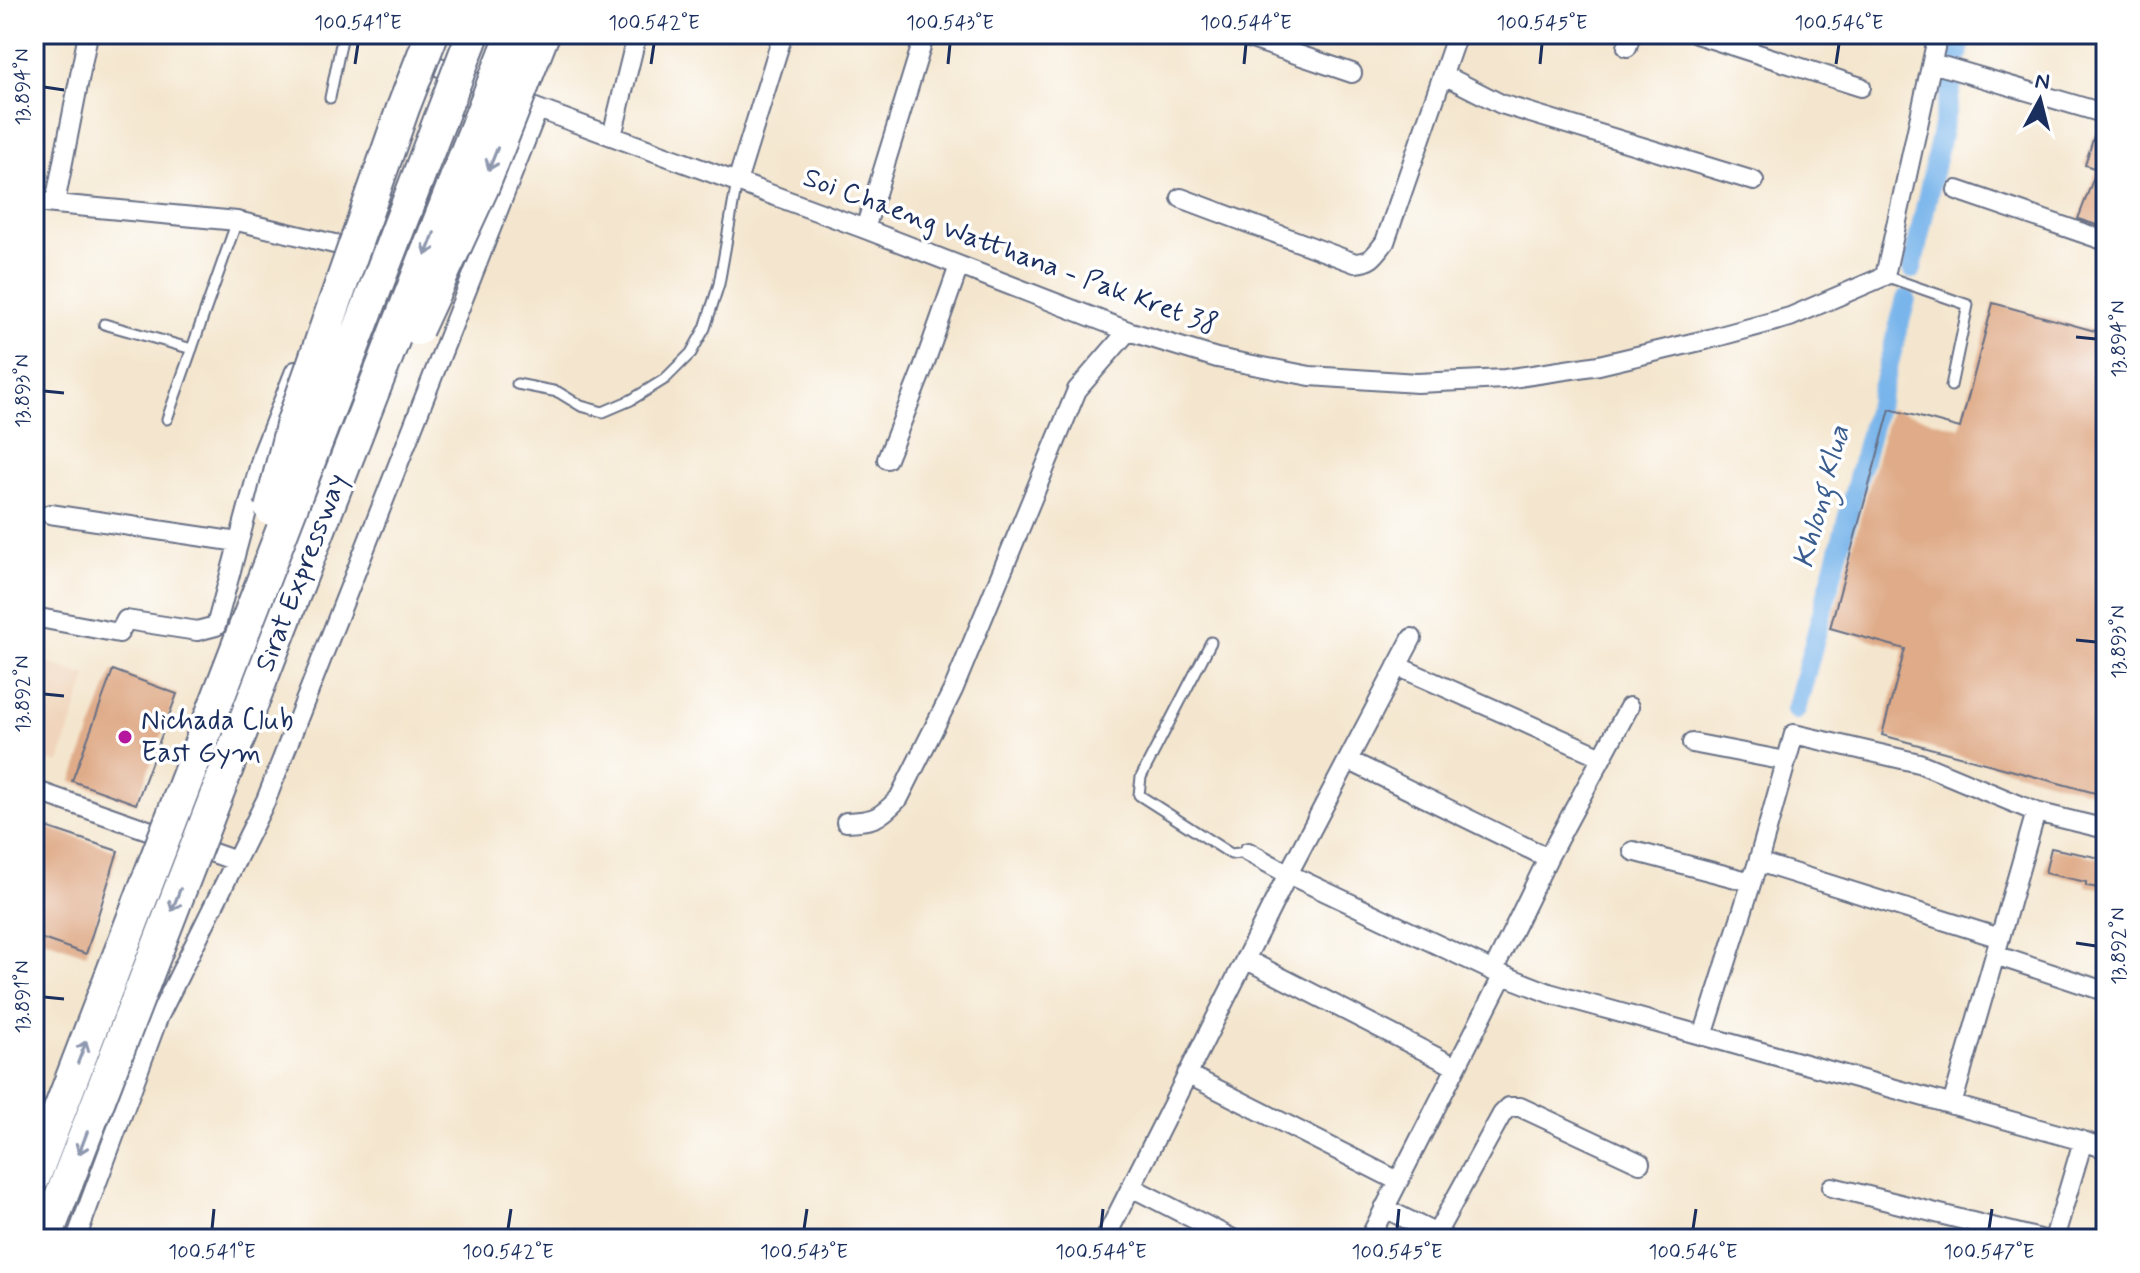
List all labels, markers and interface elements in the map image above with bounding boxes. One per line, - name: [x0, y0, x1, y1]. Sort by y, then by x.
- text: 100.541°E: [314, 10, 402, 37]
- text: 100.542°E: [608, 10, 700, 37]
- text: 100.543°E: [906, 10, 994, 37]
- text: 100.544°E: [1200, 10, 1292, 37]
- text: 100.545°E: [1497, 10, 1587, 37]
- text: 100.546°E: [1794, 10, 1884, 37]
- text: 13.894°N: [10, 48, 37, 126]
- north arrow: [2000, 60, 2080, 140]
- text: N: [2033, 67, 2051, 97]
- one-way arrow: [485, 146, 500, 171]
- street label: Soi Chaeng Watthana - Pak Kret 38: [798, 160, 1222, 344]
- one-way arrow: [422, 231, 436, 256]
- text: 13.894°N: [2106, 300, 2133, 378]
- text: 13.893°N: [10, 354, 37, 428]
- water label: Khlong Klua: [1784, 421, 1864, 574]
- street label: Sirat Expressway: [247, 469, 357, 677]
- text: 13.893°N: [2106, 605, 2133, 679]
- text: 13.892°N: [10, 655, 37, 733]
- place label: Nichada Club East Gym: [141, 703, 294, 772]
- marker: Nichada Club East Gym: [116, 728, 134, 746]
- one-way arrow: [168, 887, 182, 912]
- text: 13.892°N: [2106, 907, 2133, 985]
- text: 13.891°N: [10, 960, 37, 1034]
- one-way arrow: [76, 1040, 90, 1065]
- one-way arrow: [75, 1130, 89, 1154]
- text: 100.541°E: [168, 1239, 256, 1266]
- text: 100.542°E: [462, 1239, 554, 1266]
- text: 100.543°E: [760, 1239, 848, 1266]
- text: 100.544°E: [1055, 1239, 1147, 1266]
- text: 100.545°E: [1352, 1239, 1442, 1266]
- text: 100.546°E: [1648, 1239, 1738, 1266]
- text: 100.547°E: [1944, 1239, 2034, 1266]

